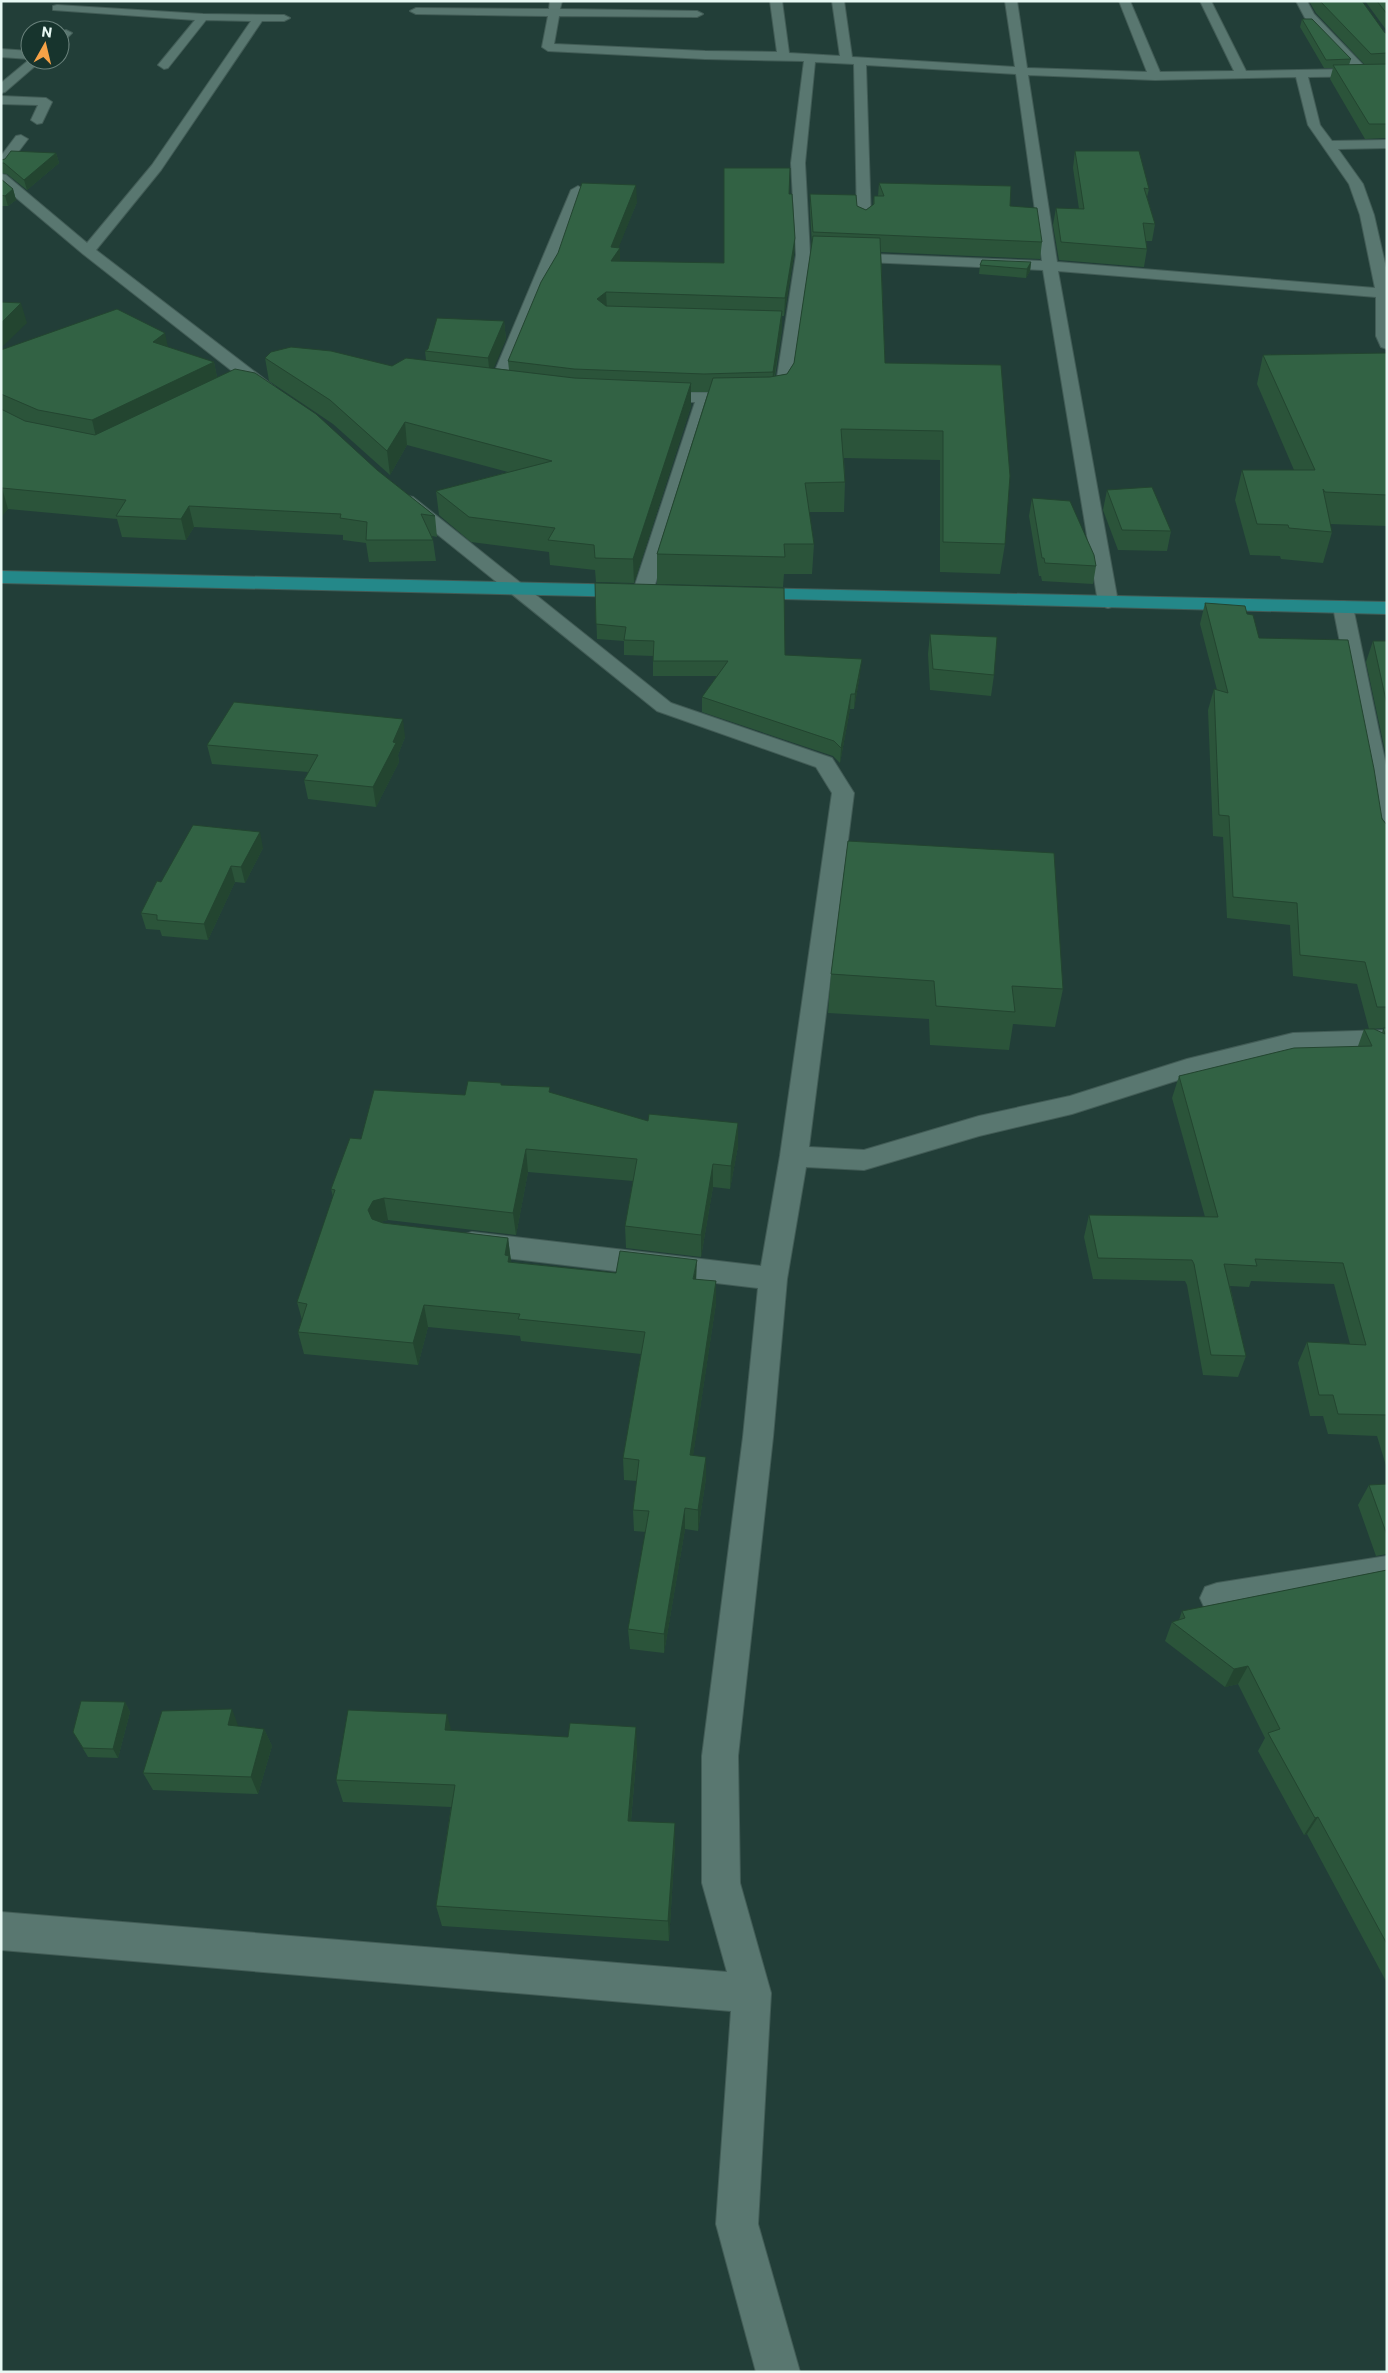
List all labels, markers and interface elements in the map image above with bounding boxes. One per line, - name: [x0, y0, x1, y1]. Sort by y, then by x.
- north arrow: [20, 20, 70, 70]
- text: N: [40, 22, 53, 41]

